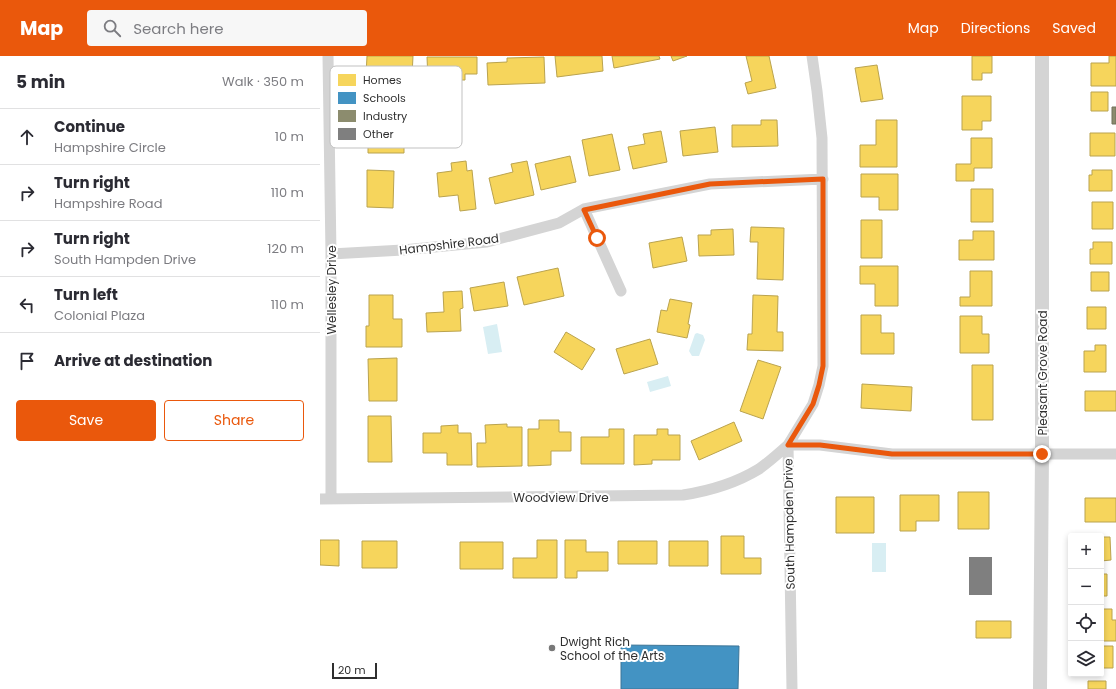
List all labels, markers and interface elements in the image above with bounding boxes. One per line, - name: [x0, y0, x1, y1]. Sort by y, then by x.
- search box: [87, 10, 367, 46]
- text: Map: [20, 15, 63, 42]
- icon: search: [101, 17, 123, 39]
- text: Search here: [133, 18, 224, 39]
- text: Map: [908, 18, 939, 38]
- text: Directions: [961, 18, 1030, 38]
- text: Saved: [1052, 18, 1096, 38]
- legend: [330, 66, 462, 148]
- text: 5 min: [16, 70, 65, 94]
- text: Walk · 350 m: [222, 72, 304, 91]
- text: Homes: [363, 72, 402, 88]
- text: Schools: [363, 90, 406, 106]
- text: Industry: [363, 108, 408, 124]
- text: Continue: [54, 116, 125, 137]
- icon: ahead: [16, 126, 38, 148]
- text: Other: [363, 126, 394, 142]
- text: 10 m: [275, 127, 304, 146]
- text: Hampshire Circle: [54, 138, 166, 157]
- text: Turn right: [54, 172, 130, 193]
- icon: right: [16, 182, 38, 204]
- text: 110 m: [271, 183, 304, 202]
- text: Hampshire Road: [54, 194, 162, 213]
- text: Turn right: [54, 228, 130, 249]
- street label: Hampshire Road: [398, 229, 500, 259]
- route start: [588, 229, 606, 247]
- icon: right: [16, 238, 38, 260]
- text: 120 m: [267, 239, 304, 258]
- street label: Wellesley Drive: [323, 245, 340, 335]
- text: South Hampden Drive: [54, 250, 196, 269]
- text: Turn left: [54, 284, 118, 305]
- icon: left: [16, 294, 38, 316]
- text: 110 m: [271, 295, 304, 314]
- text: Colonial Plaza: [54, 306, 145, 325]
- street label: Pleasant Grove Road: [1034, 310, 1051, 436]
- icon: arrive: [16, 350, 38, 372]
- text: Arrive at destination: [54, 350, 212, 371]
- button: Save: [16, 400, 156, 441]
- button: Share: [164, 400, 304, 441]
- route end: [1033, 445, 1051, 463]
- street label: South Hampden Drive: [779, 458, 799, 590]
- street label: Woodview Drive: [513, 489, 609, 506]
- map controls: [1068, 533, 1104, 677]
- button: +: [1068, 533, 1104, 569]
- button: −: [1068, 569, 1104, 605]
- button: locate: [1068, 605, 1104, 641]
- place label: Dwight Rich School of the Arts: [560, 633, 664, 664]
- button: layers: [1068, 641, 1104, 677]
- marker: Dwight Rich School of the Arts: [547, 643, 557, 653]
- scale bar: [332, 661, 377, 680]
- text: 20 m: [338, 662, 366, 678]

